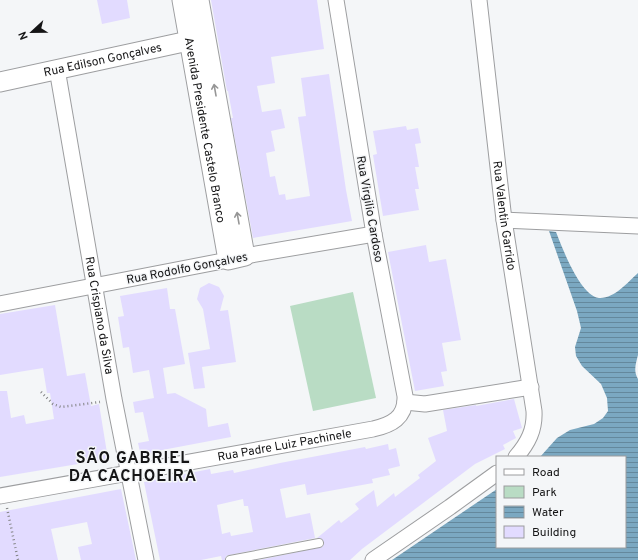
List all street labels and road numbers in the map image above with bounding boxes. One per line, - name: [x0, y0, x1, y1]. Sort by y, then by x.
- street label: Avenida Presidente Castelo Branco: [180, 36, 228, 225]
- street label: Rua Edilson Gonçalves: [42, 40, 163, 81]
- street label: Rua Virgilio Cardoso: [352, 155, 386, 264]
- street label: Rua Valentin Garrido: [488, 160, 519, 272]
- street label: Rua Rodolfo Gonçalves: [125, 249, 249, 289]
- street label: Rua Crispiano da Silva: [81, 255, 117, 376]
- street label: Rua Padre Luiz Pachinele: [216, 426, 353, 466]

